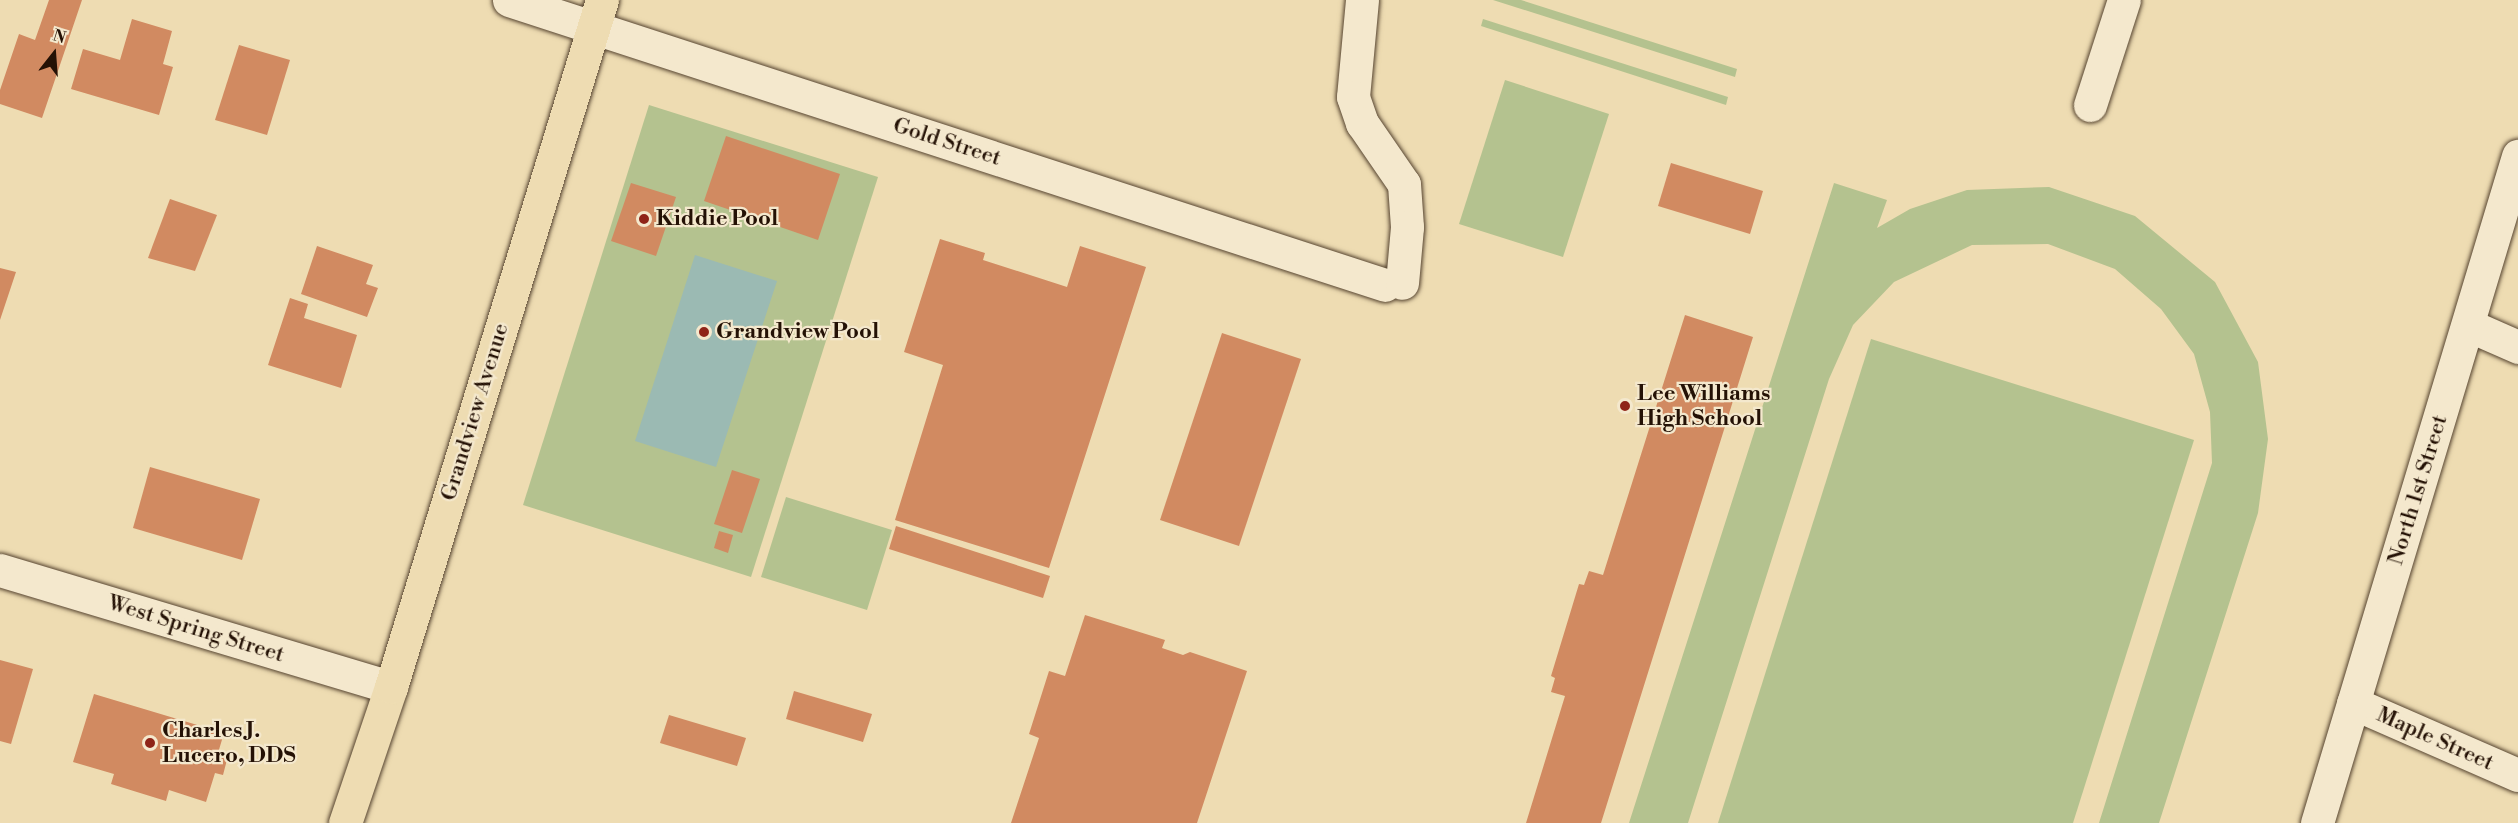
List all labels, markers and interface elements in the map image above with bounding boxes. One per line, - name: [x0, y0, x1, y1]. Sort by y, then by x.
- north arrow: [24, 24, 84, 84]
- text: N: [50, 25, 68, 48]
- street label: Gold Street: [890, 112, 1004, 172]
- place label: Kiddie Pool: [656, 206, 778, 232]
- marker: Kiddie Pool: [637, 212, 651, 226]
- place label: Grandview Pool: [716, 319, 879, 345]
- street label: Grandview Avenue: [435, 320, 515, 504]
- marker: Grandview Pool: [697, 325, 711, 339]
- place label: Lee Williams High School: [1637, 380, 1770, 432]
- marker: Lee Williams High School: [1618, 399, 1632, 413]
- street label: North 1st Street: [2383, 412, 2453, 568]
- street label: West Spring Street: [105, 590, 287, 668]
- street label: Maple Street: [2372, 701, 2498, 777]
- place label: Charles J. Lucero, DDS: [162, 717, 296, 768]
- marker: Charles J. Lucero, DDS: [143, 736, 157, 750]

